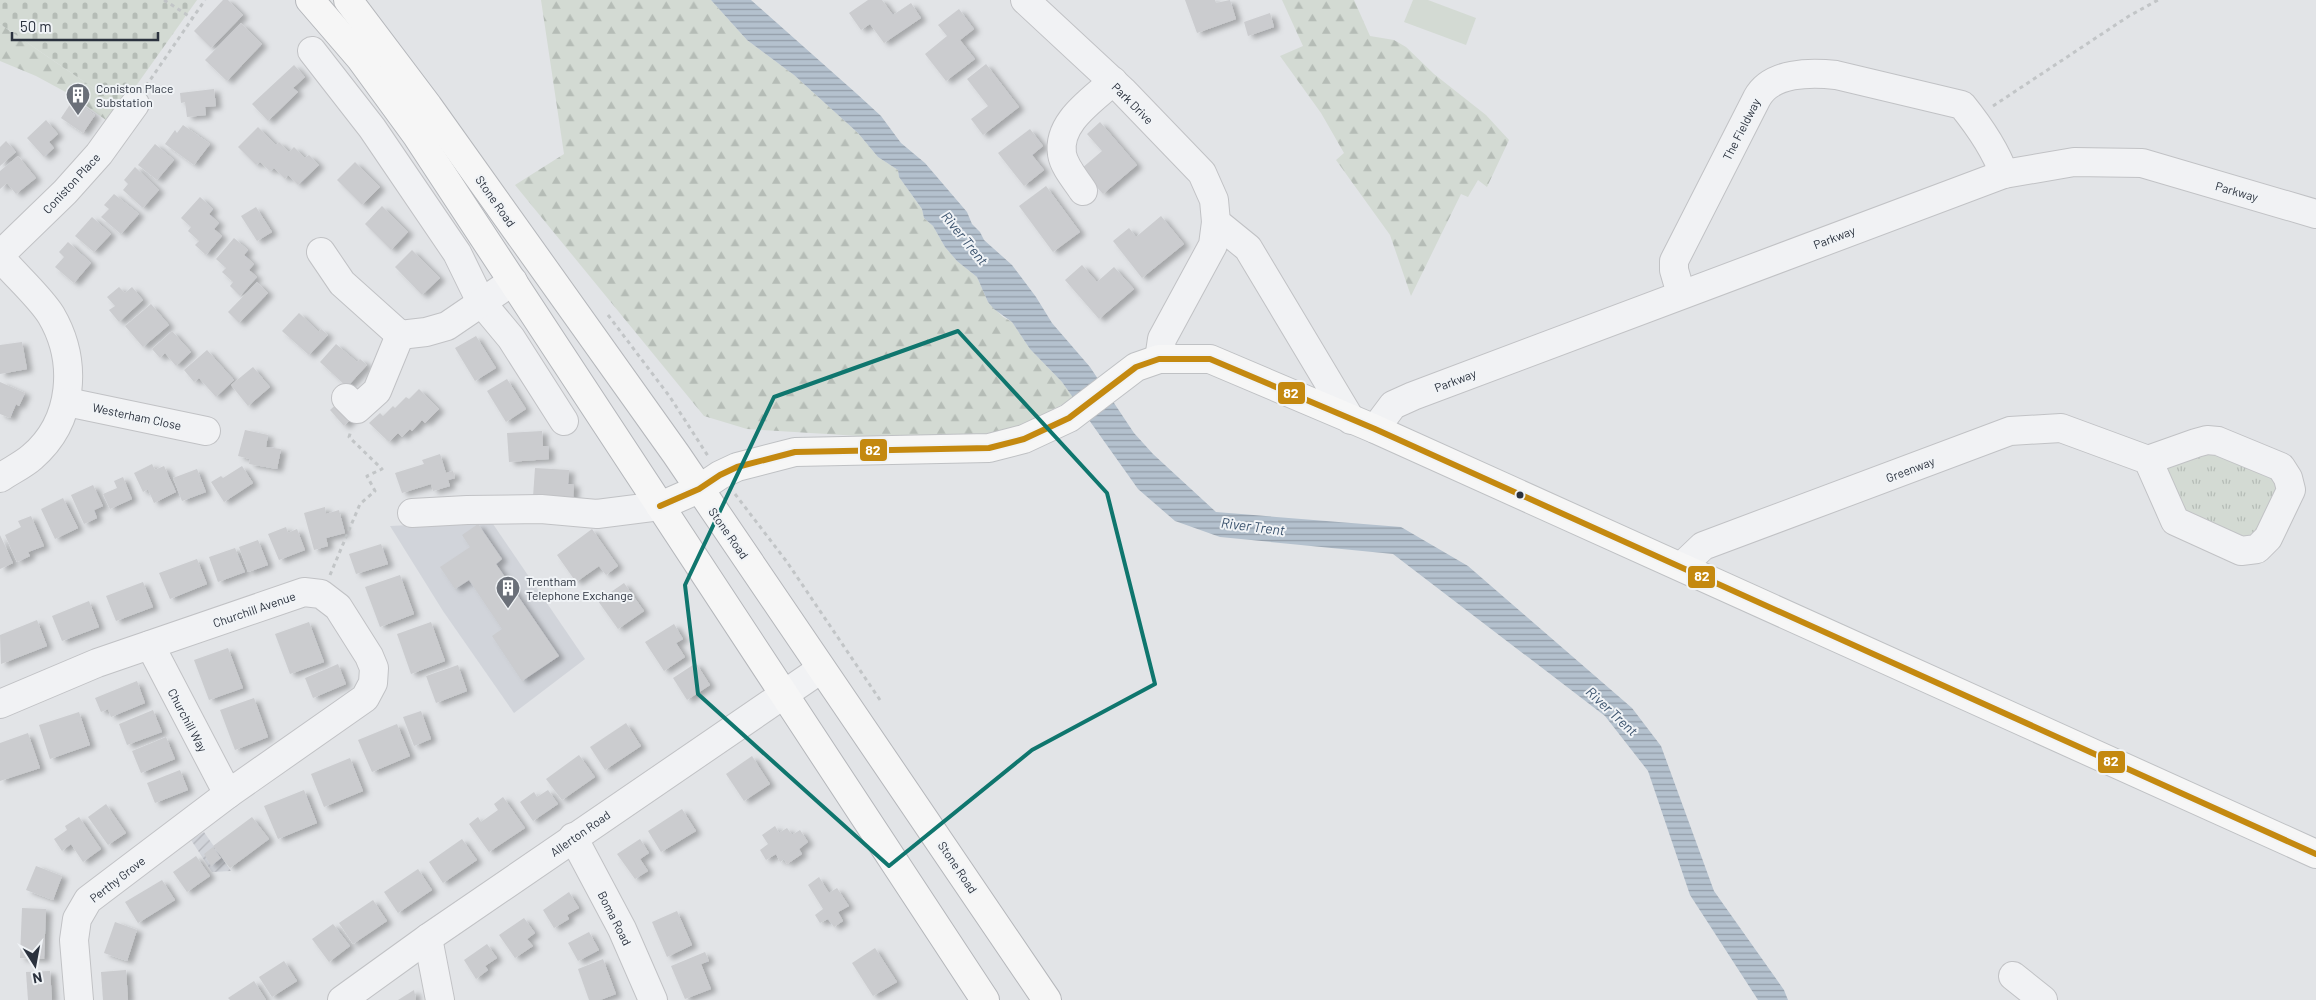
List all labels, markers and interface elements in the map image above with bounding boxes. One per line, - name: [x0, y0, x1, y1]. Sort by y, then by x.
- scale bar: [12, 10, 159, 42]
- text: 50 m: [20, 17, 52, 35]
- street label: Park Drive: [1109, 79, 1157, 127]
- place label: Coniston Place Substation: [96, 81, 173, 109]
- building icon: Coniston Place Substation: [65, 82, 91, 116]
- street label: The Fieldway: [1719, 95, 1763, 162]
- street label: Coniston Place: [40, 150, 102, 216]
- street label: Stone Road: [473, 173, 519, 229]
- street label: Parkway: [2214, 178, 2260, 204]
- water label: River Trent: [938, 208, 992, 268]
- street label: Parkway: [1811, 222, 1857, 251]
- street label: Parkway: [1432, 365, 1478, 394]
- line badge: 82: [1277, 381, 1306, 405]
- text: 82: [1283, 384, 1299, 401]
- street label: Westerham Close: [91, 400, 183, 432]
- line badge: 82: [859, 438, 888, 462]
- text: 82: [865, 441, 881, 458]
- street label: Greenway: [1884, 453, 1937, 485]
- unlabelled marker: [1515, 490, 1525, 500]
- street label: Stone Road: [706, 505, 752, 561]
- water label: River Trent: [1220, 514, 1286, 538]
- line badge: 82: [1687, 565, 1716, 589]
- text: 82: [1694, 567, 1710, 584]
- place label: Trentham Telephone Exchange: [526, 574, 633, 602]
- building icon: Trentham Telephone Exchange: [495, 575, 521, 609]
- street label: Churchill Avenue: [211, 588, 297, 630]
- water label: River Trent: [1583, 683, 1641, 739]
- street label: Churchill Way: [165, 686, 211, 754]
- line badge: 82: [2097, 750, 2126, 774]
- text: 82: [2103, 752, 2119, 769]
- street label: Allerton Road: [547, 807, 613, 859]
- street label: Stone Road: [936, 838, 980, 896]
- street label: Perthy Grove: [87, 853, 147, 905]
- street label: Boma Road: [595, 889, 635, 947]
- north arrow: [10, 940, 60, 990]
- text: N: [31, 969, 44, 987]

